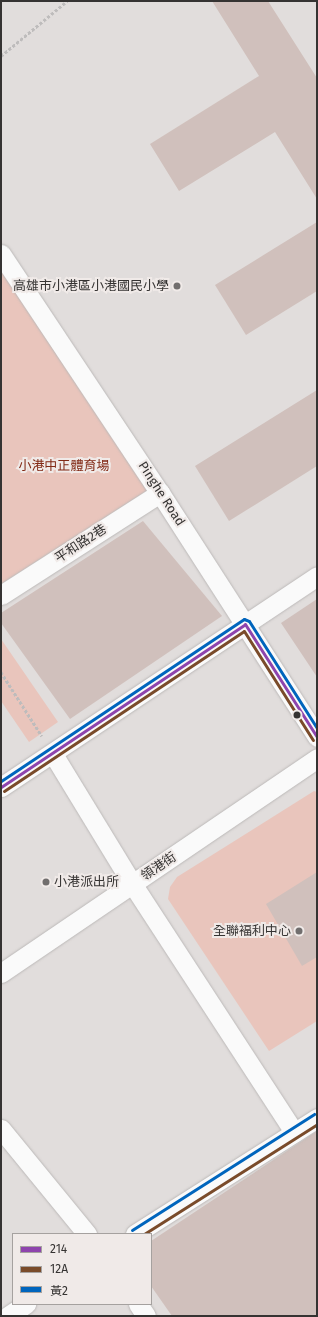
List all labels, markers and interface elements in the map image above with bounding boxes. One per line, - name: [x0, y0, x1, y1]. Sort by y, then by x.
- place label: 高雄市小港區小港國民小學: [13, 278, 169, 294]
- marker: 高雄市小港區小港國民小學: [172, 281, 182, 291]
- park label: 小港中正體育場: [19, 458, 109, 474]
- street label: Pinghe Road: [134, 459, 188, 529]
- street label: 平和路2巷: [52, 522, 110, 566]
- unlabelled marker: [292, 710, 302, 720]
- street label: 領港街: [138, 850, 180, 884]
- place label: 小港派出所: [54, 874, 119, 890]
- marker: 小港派出所: [41, 877, 51, 887]
- place label: 全聯褔利中心: [213, 923, 291, 939]
- marker: 全聯褔利中心: [294, 926, 304, 936]
- legend: [12, 1233, 152, 1305]
- text: 214: [50, 1242, 67, 1256]
- text: 12A: [50, 1262, 68, 1276]
- text: 黃2: [50, 1284, 68, 1298]

